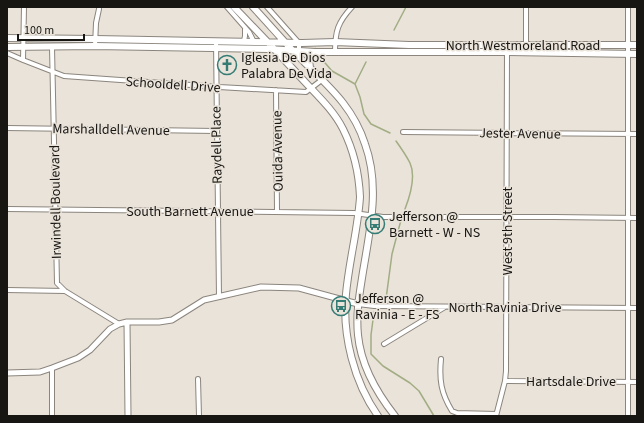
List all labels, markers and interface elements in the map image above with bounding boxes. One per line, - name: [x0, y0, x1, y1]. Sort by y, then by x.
- scale bar: [18, 16, 84, 42]
- text: 100 m: [24, 22, 54, 39]
- street label: North Westmoreland Road: [446, 36, 600, 56]
- place label: Iglesia De Dios Palabra De Vida: [241, 48, 332, 84]
- church icon: Iglesia De Dios Palabra De Vida: [216, 54, 238, 76]
- street label: Schooldell Drive: [125, 72, 221, 98]
- street label: Raydell Place: [206, 106, 228, 184]
- street label: Ouida Avenue: [267, 110, 289, 192]
- street label: Marshalldell Avenue: [52, 119, 170, 141]
- street label: Jester Avenue: [479, 123, 561, 145]
- street label: Irwindell Boulevard: [45, 145, 67, 259]
- street label: West 9th Street: [498, 187, 518, 275]
- street label: South Barnett Avenue: [126, 202, 254, 222]
- place label: Jefferson @ Barnett - W - NS: [389, 207, 480, 243]
- bus stop icon: Jefferson @ Barnett - W - NS: [364, 213, 386, 235]
- place label: Jefferson @ Ravinia - E - FS: [355, 289, 440, 325]
- bus stop icon: Jefferson @ Ravinia - E - FS: [330, 295, 352, 317]
- street label: North Ravinia Drive: [449, 298, 562, 318]
- street label: Hartsdale Drive: [526, 372, 616, 392]

